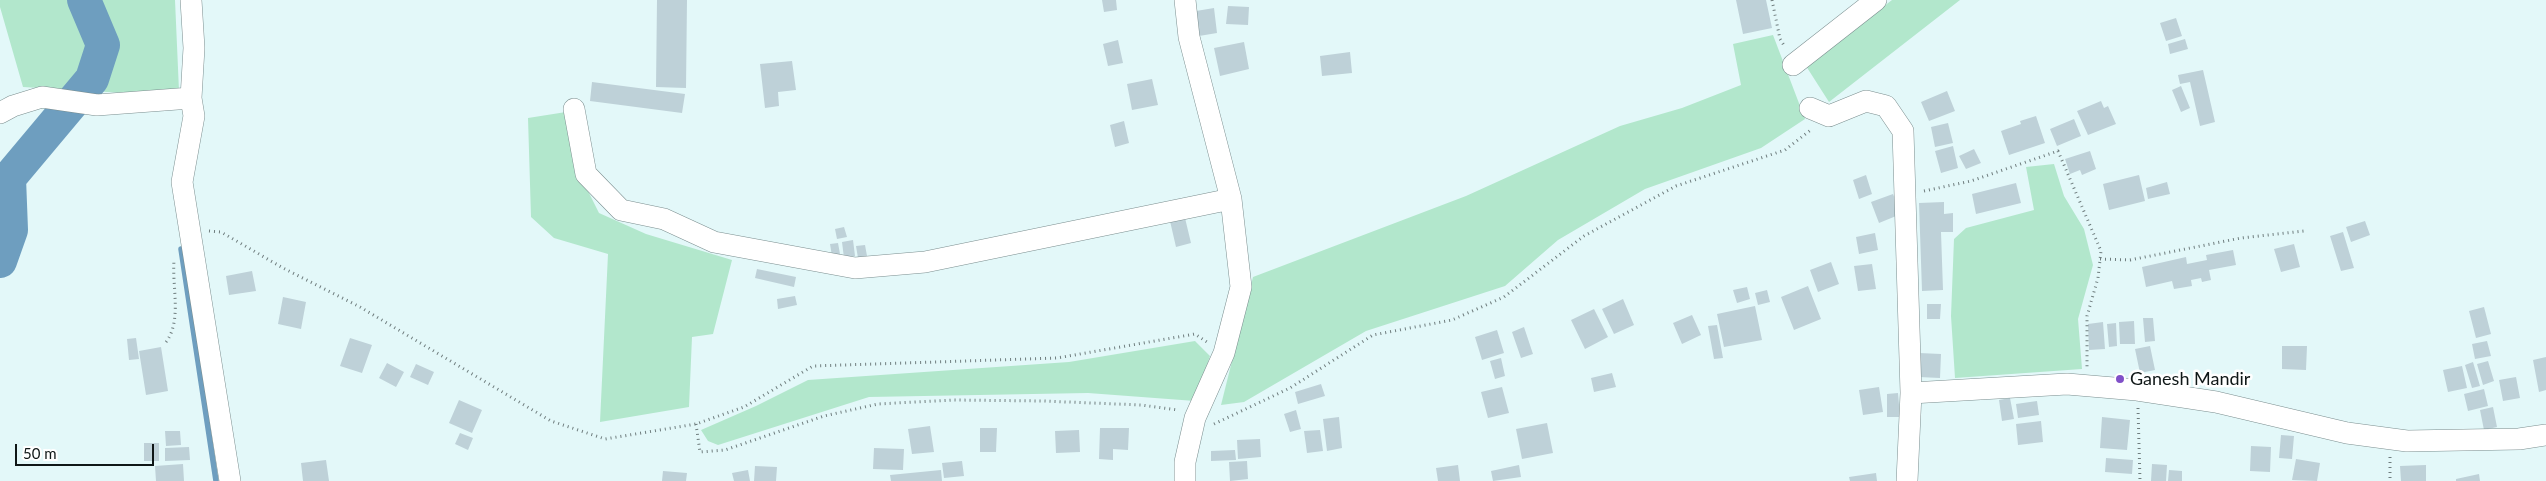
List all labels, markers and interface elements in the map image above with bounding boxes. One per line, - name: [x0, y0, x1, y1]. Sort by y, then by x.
- place label: Ganesh Mandir: [2130, 368, 2250, 390]
- marker: Ganesh Mandir: [2114, 373, 2126, 385]
- scale bar: [18, 434, 156, 466]
- text: 50 m: [23, 444, 57, 462]

